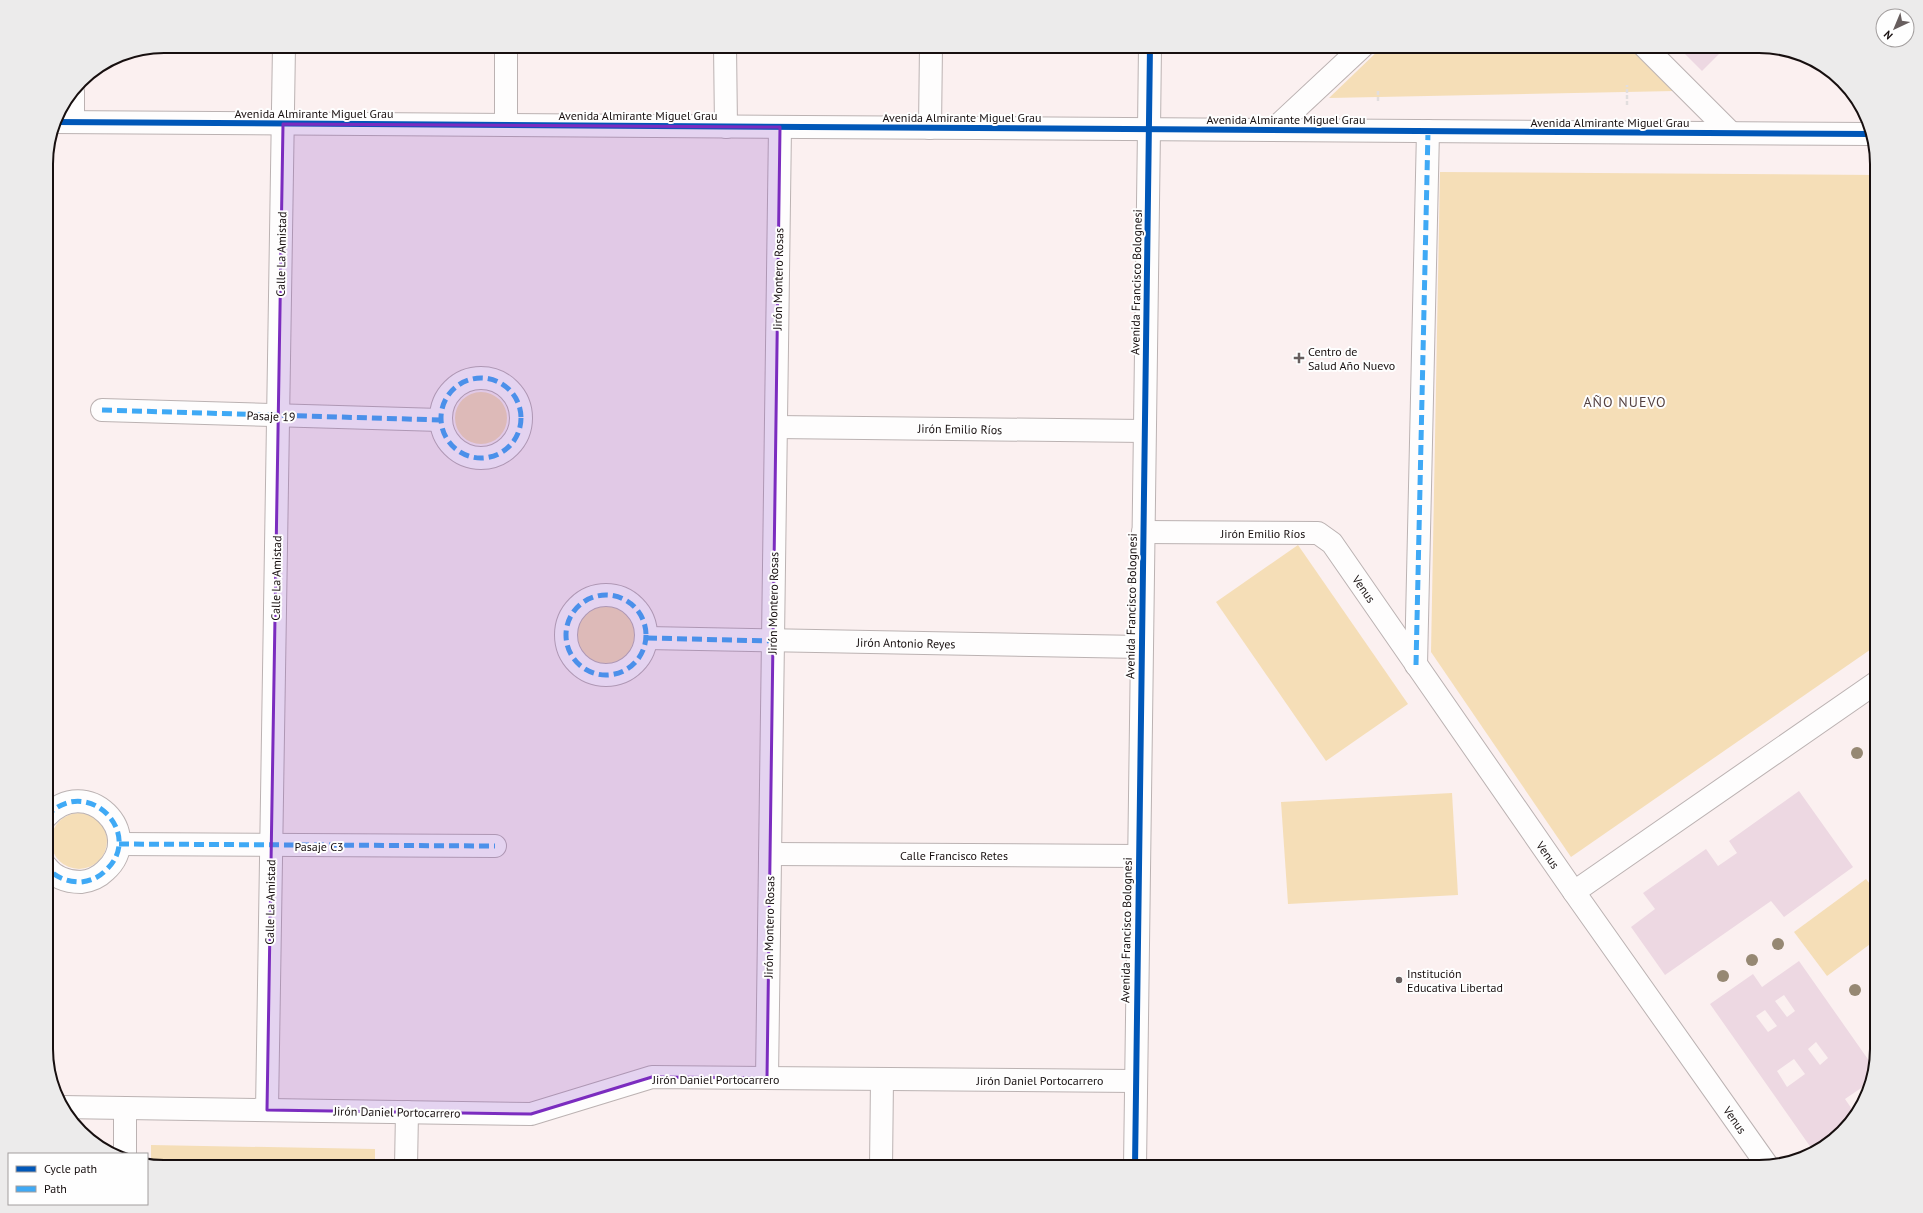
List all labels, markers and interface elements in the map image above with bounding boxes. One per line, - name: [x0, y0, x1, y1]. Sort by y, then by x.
- north arrow: [1875, 8, 1915, 48]
- text: N: [1881, 28, 1896, 43]
- street label: Avenida Almirante Miguel Grau: [235, 106, 393, 121]
- street label: Avenida Almirante Miguel Grau: [559, 108, 717, 123]
- street label: Avenida Almirante Miguel Grau: [883, 110, 1041, 125]
- street label: Avenida Almirante Miguel Grau: [1207, 112, 1365, 127]
- street label: Avenida Almirante Miguel Grau: [1531, 115, 1689, 130]
- street label: Avenida Francisco Bolognesi: [1127, 209, 1145, 355]
- street label: Calle La Amistad: [273, 211, 289, 297]
- street label: Jirón Montero Rosas: [770, 228, 786, 331]
- place label: Centro de Salud Año Nuevo: [1308, 344, 1395, 373]
- marker: Centro de Salud Año Nuevo: [1293, 352, 1305, 364]
- district label: AÑO NUEVO: [1583, 393, 1667, 411]
- street label: Pasaje 19: [246, 408, 296, 424]
- street label: Jirón Emilio Ríos: [917, 421, 1002, 437]
- street label: Jirón Emilio Ríos: [1220, 526, 1305, 541]
- street label: Avenida Francisco Bolognesi: [1122, 533, 1140, 679]
- street label: Calle La Amistad: [268, 535, 284, 621]
- street label: Jirón Montero Rosas: [765, 552, 781, 655]
- street label: Venus: [1349, 571, 1379, 606]
- street label: Jirón Antonio Reyes: [855, 635, 956, 651]
- street label: Venus: [1533, 837, 1563, 872]
- street label: Pasaje C3: [294, 839, 344, 854]
- street label: Calle Francisco Retes: [900, 848, 1008, 863]
- street label: Avenida Francisco Bolognesi: [1117, 857, 1135, 1003]
- street label: Calle La Amistad: [262, 859, 278, 945]
- street label: Jirón Montero Rosas: [761, 876, 777, 979]
- place label: Institución Educativa Libertad: [1407, 966, 1503, 995]
- marker: Institución Educativa Libertad: [1394, 975, 1404, 985]
- street label: Jirón Daniel Portocarrero: [651, 1072, 780, 1087]
- street label: Jirón Daniel Portocarrero: [975, 1073, 1104, 1088]
- street label: Venus: [1720, 1102, 1750, 1137]
- street label: Jirón Daniel Portocarrero: [332, 1103, 461, 1121]
- legend: [8, 1153, 148, 1205]
- text: Cycle path: [44, 1161, 97, 1176]
- text: Path: [44, 1181, 67, 1196]

